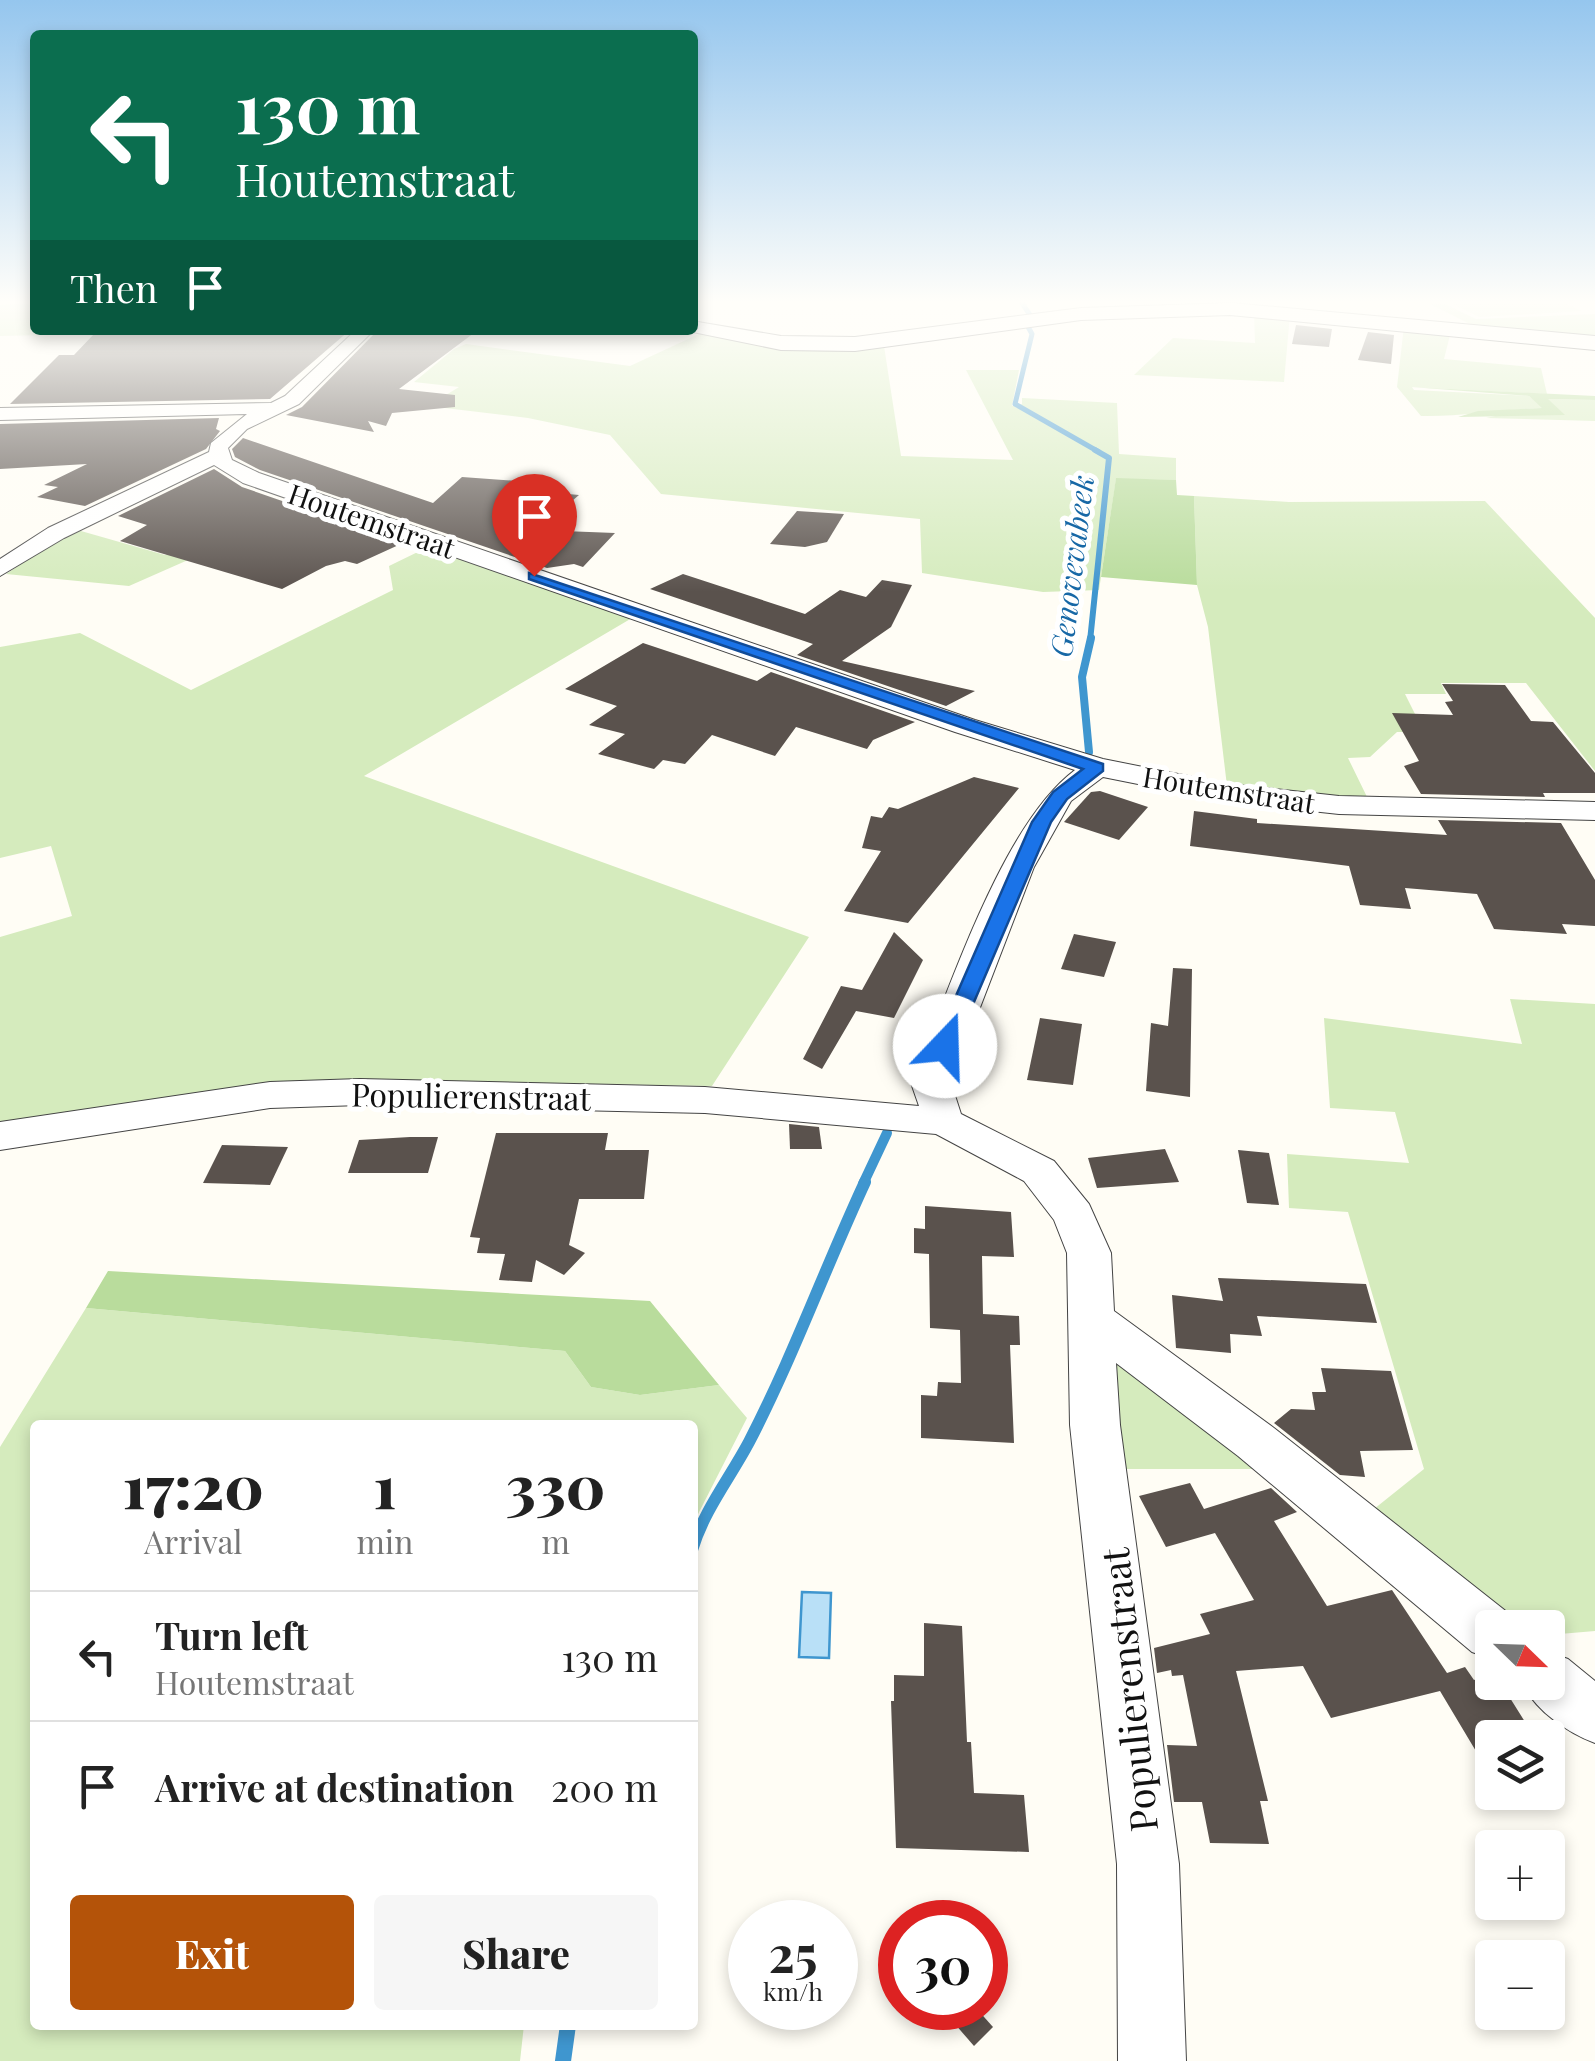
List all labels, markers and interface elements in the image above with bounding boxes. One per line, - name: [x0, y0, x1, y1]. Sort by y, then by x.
- text: 130 m: [235, 58, 420, 152]
- icon: left: [70, 70, 200, 200]
- text: Houtemstraat: [235, 148, 515, 208]
- icon: arrive: [178, 260, 233, 315]
- text: Then: [70, 262, 158, 313]
- water label: Genovevabeek: [1040, 473, 1102, 659]
- street label: Houtemstraat: [284, 474, 461, 566]
- pin: [492, 474, 577, 577]
- icon: arrive: [507, 489, 562, 544]
- street label: Houtemstraat: [1140, 757, 1319, 821]
- position arrow: [893, 994, 997, 1098]
- street label: Populierenstraat: [351, 1071, 592, 1119]
- text: 17:20: [123, 1444, 264, 1524]
- text: 1: [373, 1444, 397, 1524]
- text: 330: [506, 1444, 605, 1524]
- text: Arrival: [144, 1519, 242, 1562]
- text: min: [356, 1519, 413, 1562]
- text: m: [541, 1519, 570, 1562]
- street label: Populierenstraat: [1088, 1545, 1168, 1834]
- text: Turn left: [155, 1609, 308, 1660]
- north arrow: [1475, 1610, 1565, 1700]
- map controls: [1475, 1610, 1565, 2030]
- icon: left: [70, 1629, 125, 1684]
- text: 130 m: [561, 1631, 658, 1682]
- text: Houtemstraat: [155, 1660, 354, 1703]
- button: layers: [1475, 1720, 1565, 1810]
- icon: arrive: [70, 1759, 125, 1814]
- text: Arrive at destination: [155, 1761, 514, 1812]
- text: 200 m: [551, 1761, 658, 1812]
- button: +: [1475, 1830, 1565, 1920]
- button: Exit: [70, 1895, 354, 2010]
- button: Share: [374, 1895, 658, 2010]
- speed limit sign: 30: [878, 1900, 1008, 2030]
- text: 25: [768, 1919, 818, 1986]
- button: −: [1475, 1940, 1565, 2030]
- text: km/h: [763, 1974, 823, 2007]

